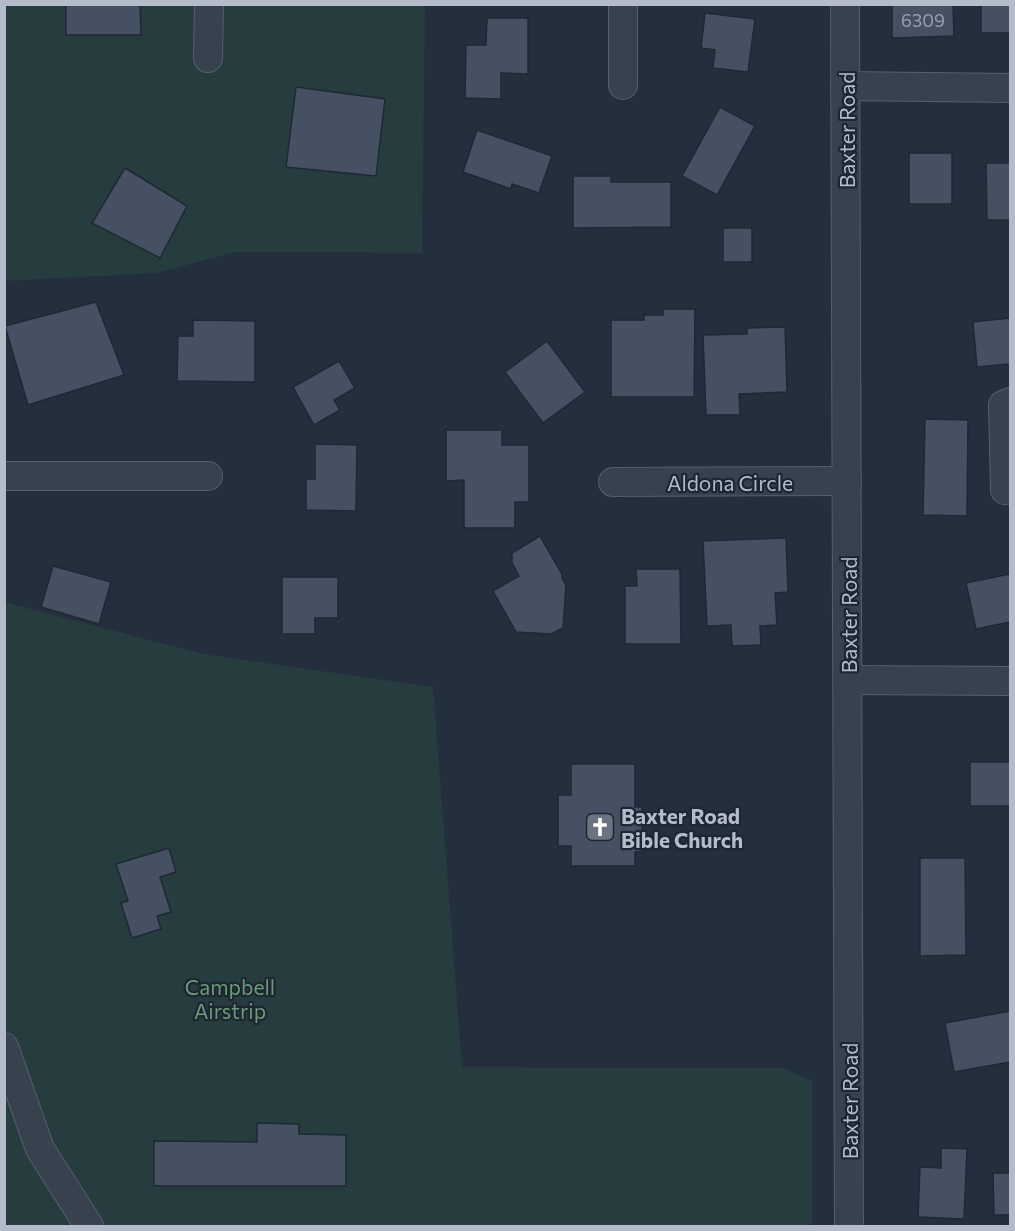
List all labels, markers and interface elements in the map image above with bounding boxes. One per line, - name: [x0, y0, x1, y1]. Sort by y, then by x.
- house number: 6309: [901, 9, 945, 31]
- street label: Baxter Road: [834, 72, 859, 188]
- street label: Aldona Circle: [667, 470, 793, 495]
- street label: Baxter Road: [836, 557, 861, 673]
- place label: Baxter Road Bible Church: [621, 803, 743, 852]
- church icon: Baxter Road Bible Church: [584, 811, 616, 843]
- park label: Campbell Airstrip: [185, 974, 275, 1023]
- street label: Baxter Road: [837, 1043, 862, 1159]

